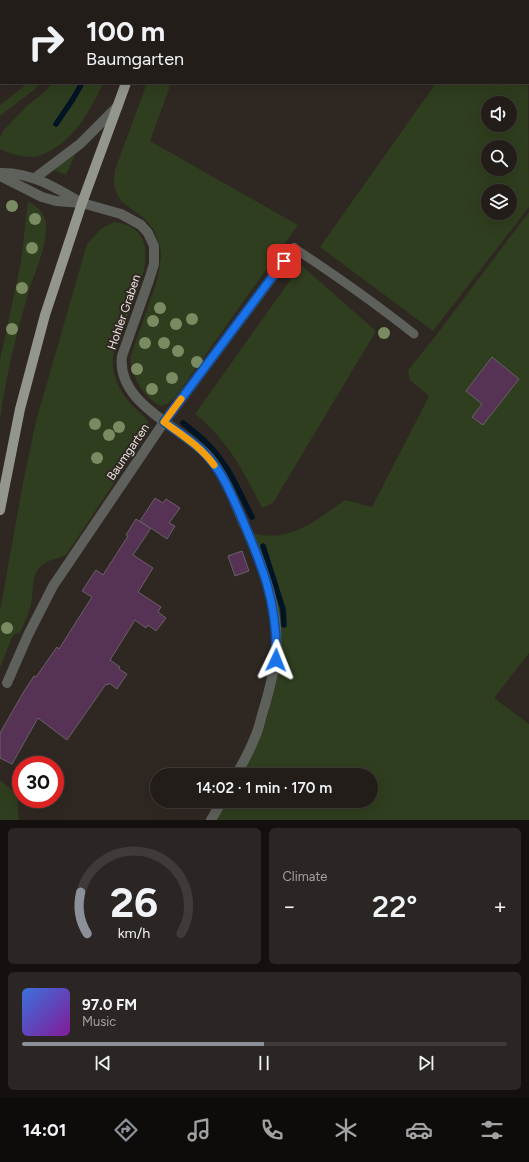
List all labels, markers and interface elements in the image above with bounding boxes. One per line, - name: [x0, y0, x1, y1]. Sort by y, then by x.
- text: 100 m: [86, 14, 165, 48]
- icon: right: [20, 16, 72, 68]
- text: Baumgarten: [86, 48, 184, 70]
- map controls: [481, 96, 517, 220]
- button: sound: [481, 96, 517, 132]
- button: search: [481, 140, 517, 176]
- button: layers: [481, 184, 517, 220]
- pin: [267, 244, 301, 278]
- icon: arrive: [273, 250, 295, 272]
- street label: Hohler Graben: [105, 272, 143, 351]
- street label: Baumgarten: [104, 421, 152, 483]
- position arrow: [255, 639, 297, 681]
- speed limit sign: 30: [12, 756, 64, 808]
- text: 14:02 · 1 min · 170 m: [196, 779, 332, 797]
- text: Climate: [283, 869, 327, 884]
- text: 26: [110, 877, 158, 927]
- text: 22°: [372, 888, 417, 925]
- text: −: [283, 893, 296, 920]
- text: +: [493, 893, 507, 920]
- text: km/h: [118, 924, 151, 942]
- text: 97.0 FM: [82, 996, 137, 1014]
- text: Music: [82, 1014, 116, 1029]
- icon: previous: [92, 1052, 114, 1074]
- icon: pause: [253, 1052, 275, 1074]
- icon: next: [415, 1052, 437, 1074]
- icon: directions: [112, 1116, 140, 1144]
- icon: music: [185, 1116, 213, 1144]
- icon: phone: [258, 1116, 286, 1144]
- icon: climate: [332, 1116, 360, 1144]
- icon: car: [405, 1116, 433, 1144]
- icon: filters: [478, 1116, 506, 1144]
- text: 14:01: [23, 1119, 66, 1141]

